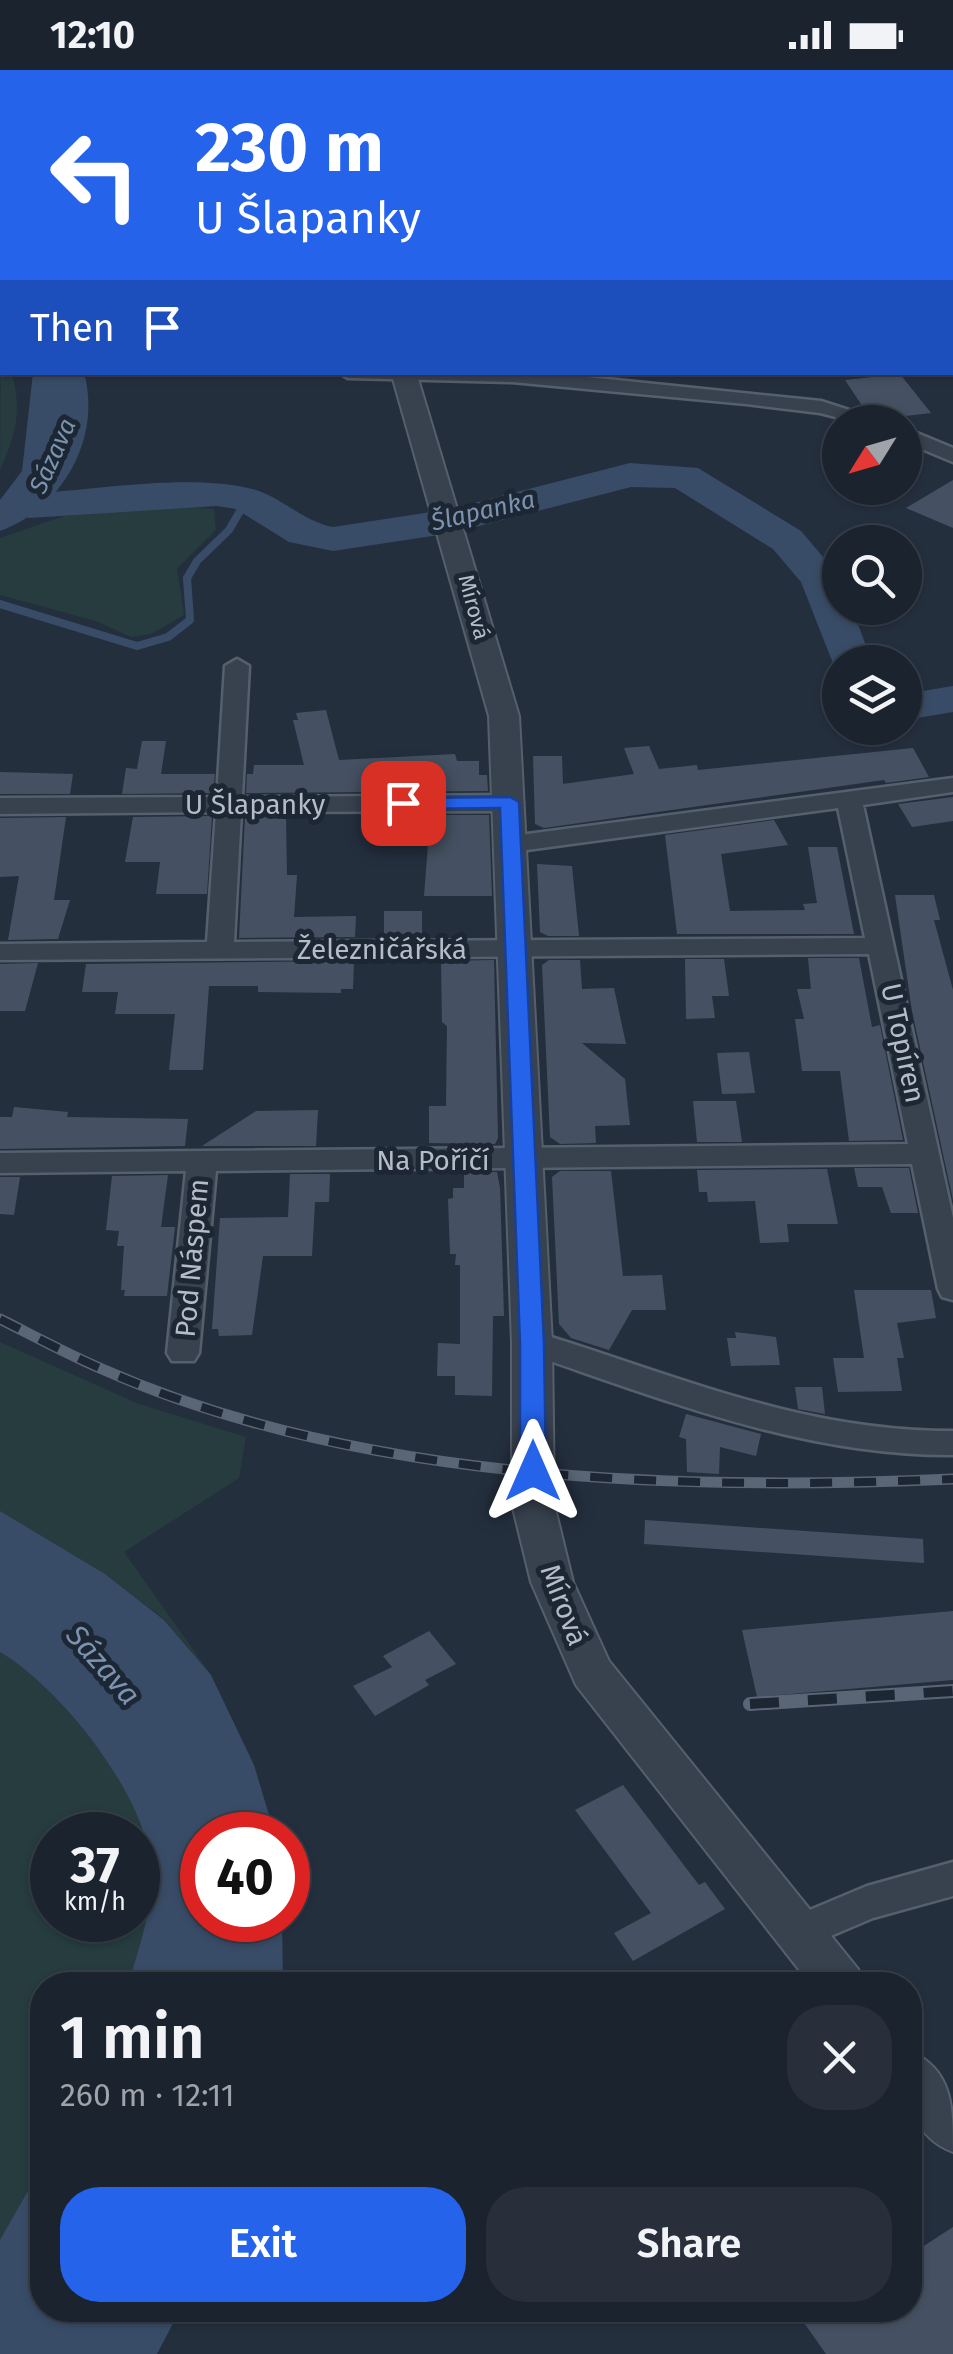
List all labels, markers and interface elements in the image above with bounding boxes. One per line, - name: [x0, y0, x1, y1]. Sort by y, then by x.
- text: 12:10: [50, 12, 135, 58]
- text: 230 m: [195, 106, 384, 190]
- icon: left: [30, 110, 160, 240]
- text: U Šlapanky: [195, 191, 421, 245]
- icon: arrive: [135, 300, 190, 355]
- text: Then: [30, 305, 115, 351]
- north arrow: [822, 405, 922, 505]
- map controls: [822, 405, 922, 745]
- water label: Sázava: [23, 414, 83, 499]
- water label: Šlapanka: [427, 483, 538, 538]
- button: search: [822, 525, 922, 625]
- street label: Mírová: [452, 571, 496, 643]
- button: layers: [822, 645, 922, 745]
- pin: [361, 761, 446, 846]
- icon: arrive: [376, 776, 431, 831]
- street label: U Šlapanky: [185, 788, 326, 821]
- street label: Železničářská: [297, 933, 467, 966]
- street label: U Topíren: [874, 980, 932, 1106]
- street label: Na Poříčí: [376, 1144, 490, 1177]
- street label: Pod Náspem: [169, 1177, 215, 1339]
- position arrow: [481, 1419, 585, 1523]
- street label: Mírová: [533, 1560, 595, 1650]
- water label: Sázava: [58, 1617, 148, 1712]
- speed limit sign: 40: [180, 1812, 310, 1942]
- text: 37: [70, 1835, 120, 1895]
- text: km/h: [64, 1887, 126, 1917]
- text: 1 min: [60, 2002, 205, 2074]
- button: close: [787, 2005, 892, 2110]
- text: 260 m · 12:11: [60, 2076, 235, 2114]
- button: Exit: [60, 2187, 466, 2302]
- button: Share: [486, 2187, 892, 2302]

